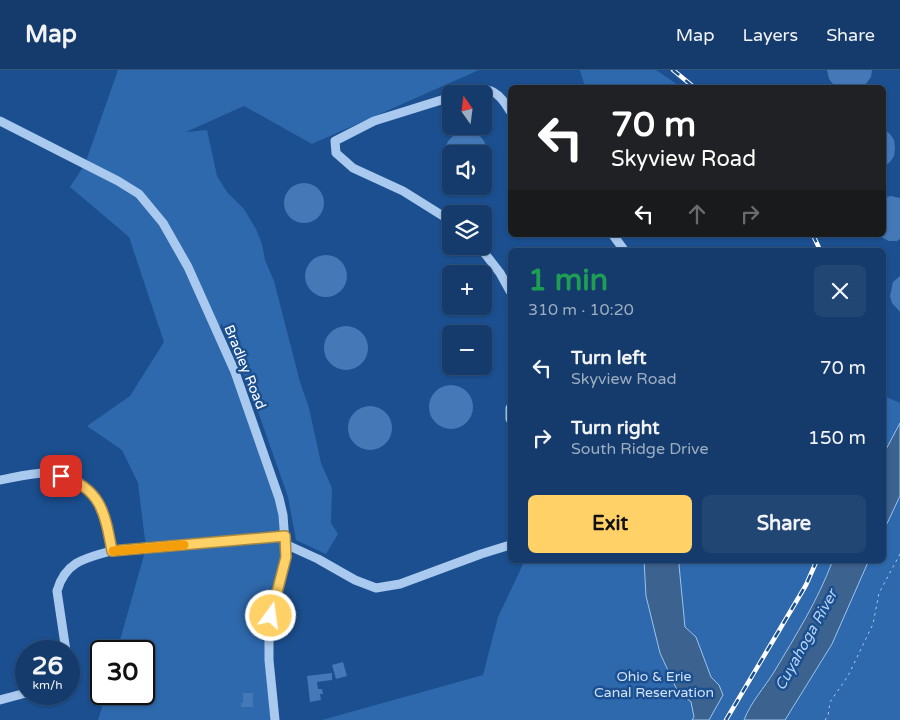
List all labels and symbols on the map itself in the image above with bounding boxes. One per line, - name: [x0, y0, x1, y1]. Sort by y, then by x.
- north arrow: [442, 85, 492, 135]
- street label: Bradley Road: [220, 322, 270, 412]
- pin: [40, 455, 82, 497]
- water label: Cuyahoga River: [771, 585, 842, 693]
- position arrow: [244, 589, 296, 641]
- speed limit sign: 30: [90, 640, 155, 705]
- park label: Ohio & Erie Canal Reservation: [594, 668, 714, 701]

